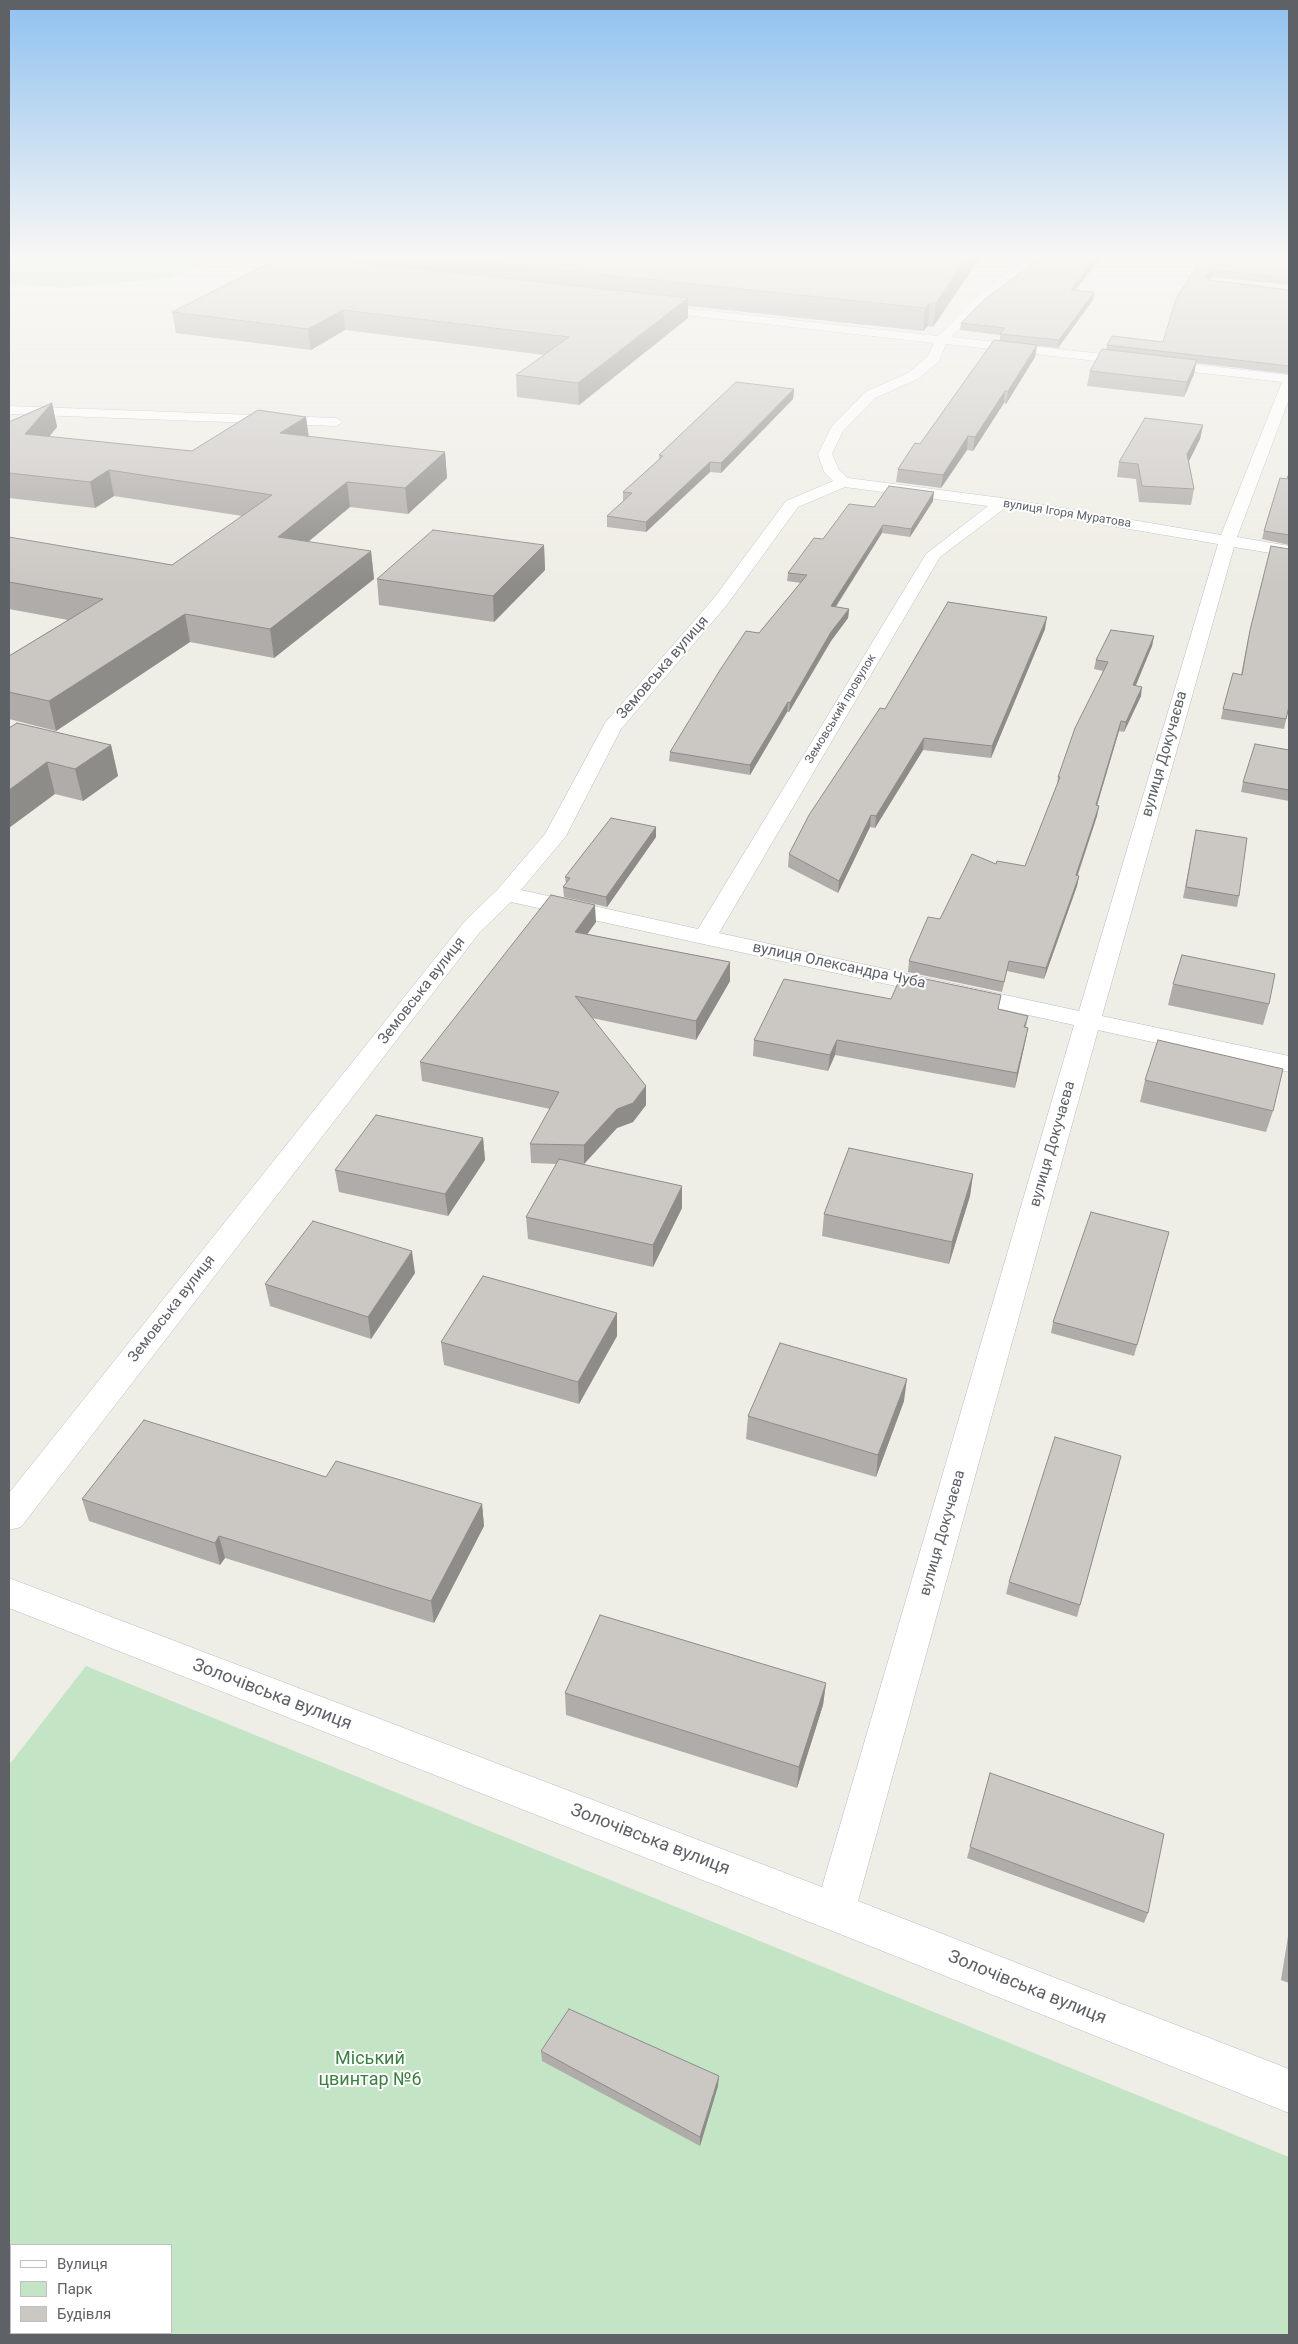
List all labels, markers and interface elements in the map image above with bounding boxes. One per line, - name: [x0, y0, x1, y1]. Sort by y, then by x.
- street label: вулиця Ігоря Муратова: [1002, 497, 1132, 531]
- street label: Земовська вулиця: [613, 613, 713, 723]
- street label: Земовський провулок: [803, 652, 879, 766]
- street label: вулиця Докучаєва: [1138, 689, 1192, 819]
- street label: Земовська вулиця: [375, 934, 469, 1048]
- street label: вулиця Олександра Чуба: [751, 939, 927, 993]
- street label: вулиця Докучаєва: [1026, 1079, 1080, 1209]
- street label: Земовська вулиця: [125, 1252, 219, 1366]
- street label: вулиця Докучаєва: [916, 1468, 970, 1598]
- street label: Золочівська вулиця: [189, 1655, 355, 1735]
- street label: Золочівська вулиця: [567, 1800, 733, 1880]
- street label: Золочівська вулиця: [945, 1946, 1109, 2030]
- park label: Міський цвинтар №6: [318, 2048, 422, 2090]
- legend: [10, 2244, 172, 2334]
- text: Вулиця: [57, 2255, 108, 2273]
- text: Парк: [57, 2280, 92, 2298]
- text: Будівля: [57, 2305, 111, 2323]

